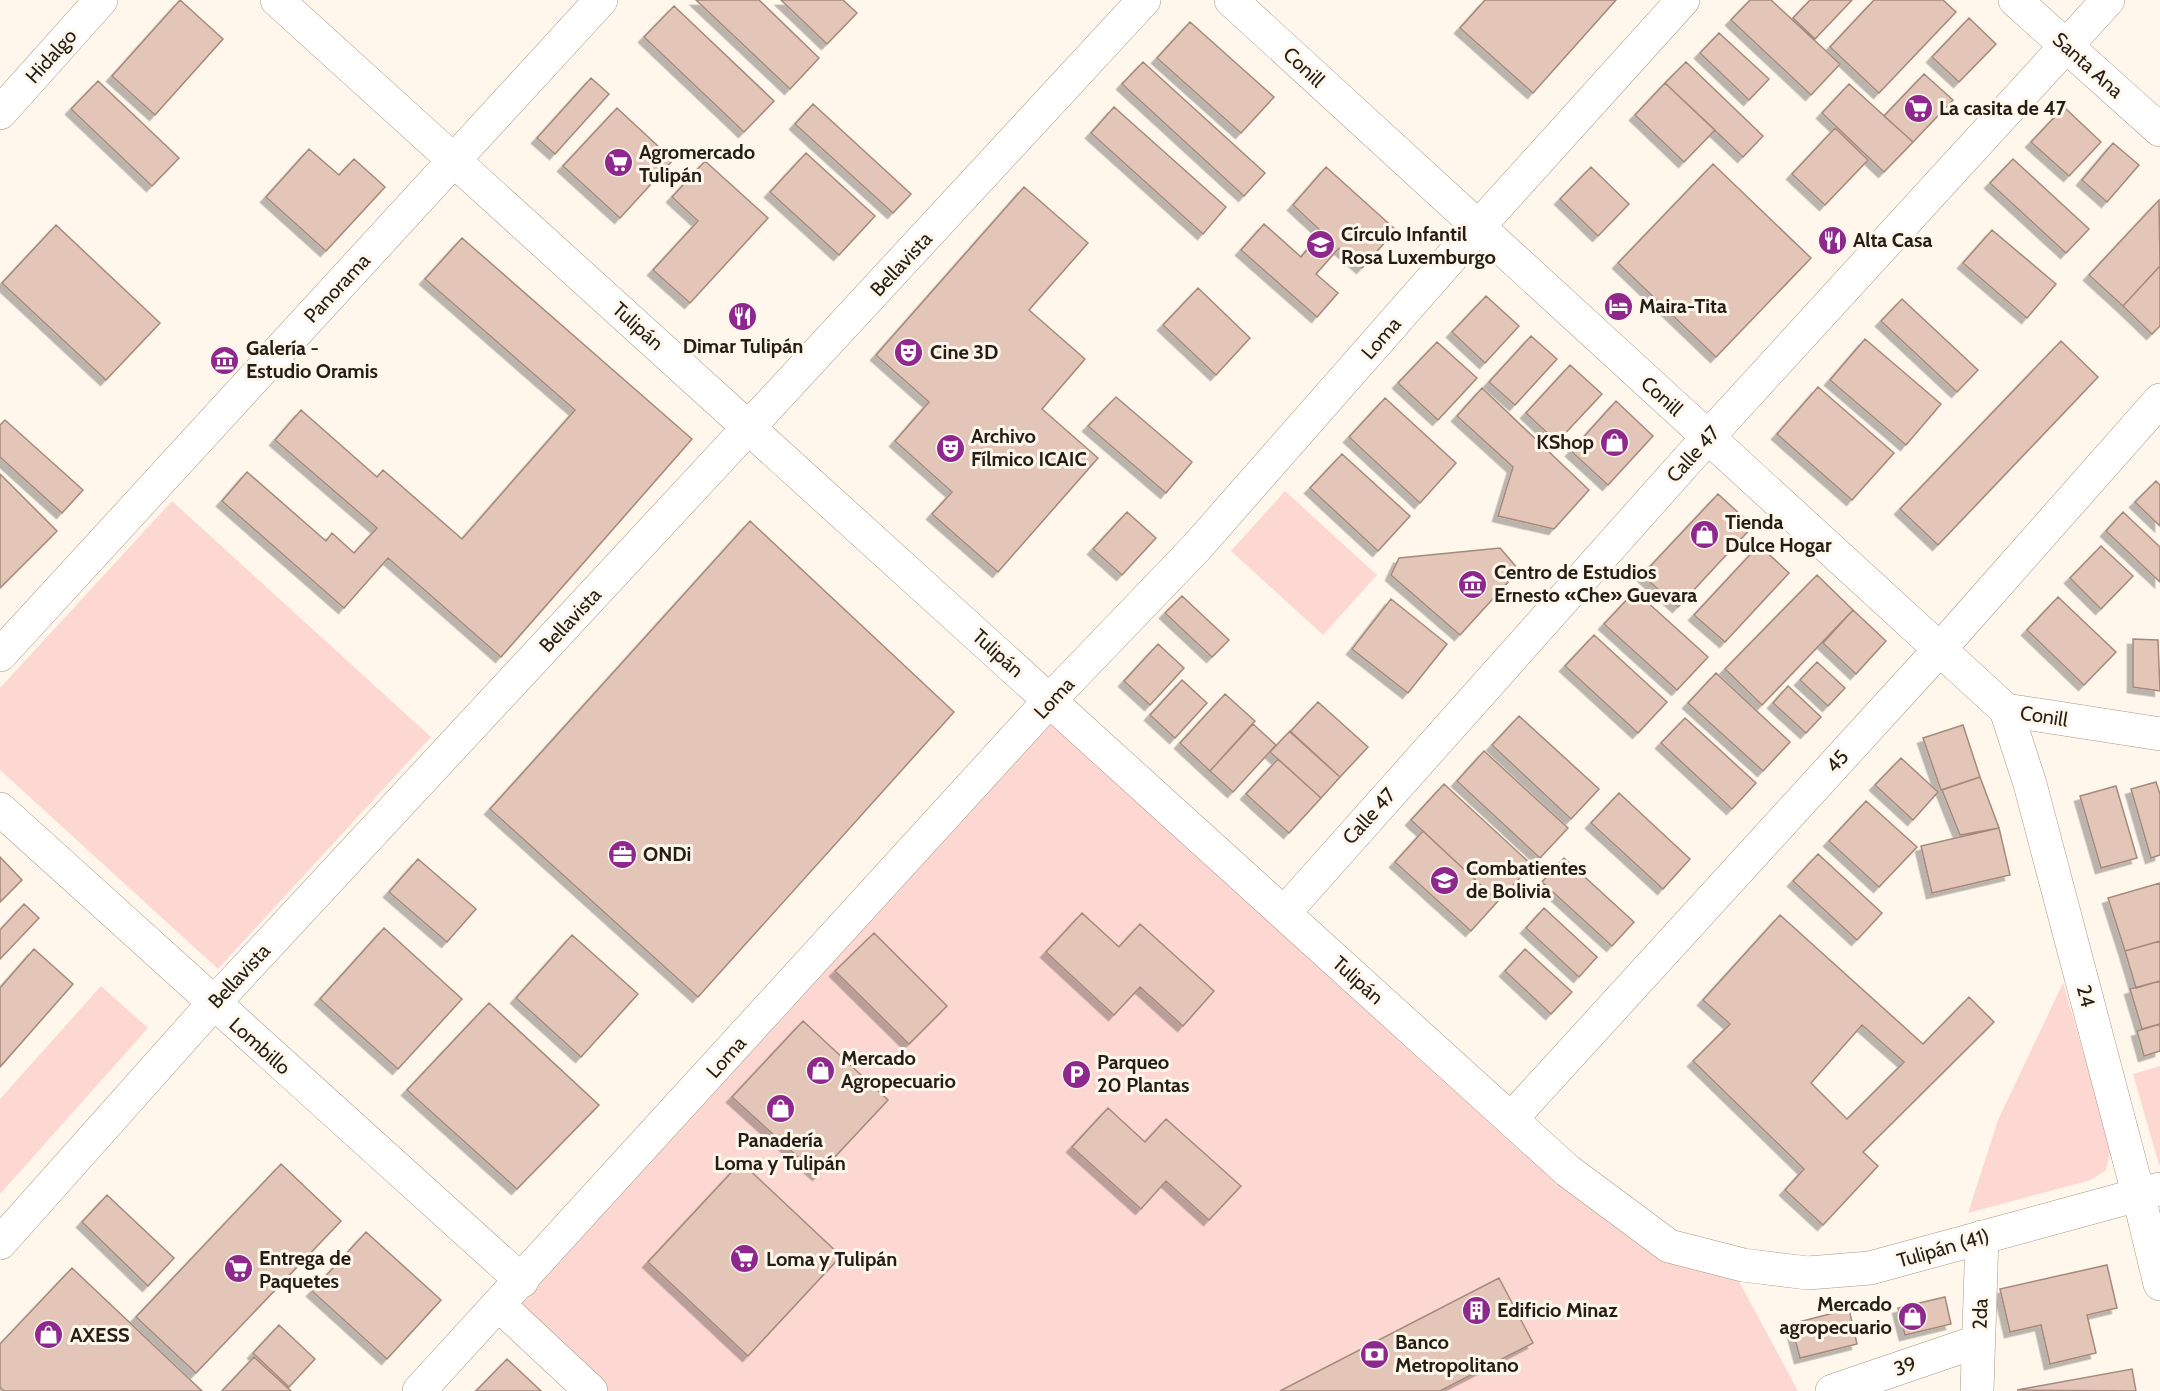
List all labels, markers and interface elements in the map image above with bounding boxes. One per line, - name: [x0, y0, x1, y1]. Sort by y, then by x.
- street label: Hidalgo: [20, 24, 82, 88]
- street label: Santa Ana: [2048, 27, 2128, 103]
- street label: Conill: [1278, 42, 1330, 92]
- supermarket icon: La casita de 47: [1902, 92, 1934, 124]
- place label: La casita de 47: [1939, 96, 2067, 120]
- place label: Agromercado Tulipán: [639, 140, 755, 187]
- supermarket icon: Agromercado Tulipán: [602, 147, 634, 179]
- place label: Círculo Infantil Rosa Luxemburgo: [1341, 222, 1496, 269]
- restaurant icon: Alta Casa: [1816, 224, 1848, 256]
- street label: Bellavista: [865, 226, 937, 301]
- place label: Alta Casa: [1853, 228, 1932, 252]
- school or university icon: Círculo Infantil Rosa Luxemburgo: [1304, 229, 1336, 261]
- street label: Panorama: [299, 248, 375, 328]
- hotel icon: Maira-Tita: [1602, 290, 1634, 322]
- place label: Maira-Tita: [1639, 294, 1727, 318]
- street label: Tulipán: [608, 297, 668, 355]
- restaurant icon: Dimar Tulipán: [727, 300, 759, 332]
- street label: Loma: [1356, 312, 1406, 364]
- place label: Dimar Tulipán: [683, 334, 803, 358]
- place label: Galería - Estudio Oramis: [246, 336, 378, 383]
- theatre icon: Cine 3D: [893, 336, 925, 368]
- place label: Cine 3D: [930, 340, 998, 364]
- museum icon: Galería - Estudio Oramis: [209, 344, 241, 376]
- street label: Conill: [1636, 371, 1688, 421]
- street label: Calle 47: [1661, 421, 1725, 487]
- place label: Archivo Fílmico ICAIC: [971, 424, 1087, 471]
- shop icon: KShop: [1599, 426, 1631, 458]
- place label: KShop: [1536, 430, 1594, 454]
- theatre icon: Archivo Fílmico ICAIC: [934, 432, 966, 464]
- place label: Tienda Dulce Hogar: [1725, 510, 1832, 557]
- shop icon: Tienda Dulce Hogar: [1688, 518, 1720, 550]
- place label: Centro de Estudios Ernesto «Che» Guevara: [1494, 560, 1697, 607]
- museum icon: Centro de Estudios Ernesto «Che» Guevara: [1457, 568, 1489, 600]
- street label: Bellavista: [534, 582, 606, 657]
- street label: Tulipán: [968, 624, 1028, 682]
- street label: Loma: [1029, 672, 1079, 724]
- street label: Conill: [2018, 700, 2070, 732]
- street label: 45: [1821, 745, 1853, 777]
- street label: Calle 47: [1337, 783, 1401, 849]
- office icon: ONDi: [606, 838, 638, 870]
- place label: ONDi: [643, 842, 691, 866]
- place label: Combatientes de Bolivia: [1466, 856, 1587, 903]
- school or university icon: Combatientes de Bolivia: [1429, 864, 1461, 896]
- street label: Bellavista: [203, 938, 275, 1013]
- street label: Tulipán: [1328, 951, 1388, 1009]
- street label: 24: [2072, 982, 2101, 1010]
- street label: Lombillo: [224, 1012, 296, 1080]
- street label: Loma: [701, 1031, 751, 1083]
- place label: Mercado Agropecuario: [841, 1046, 956, 1093]
- place label: Parqueo 20 Plantas: [1097, 1050, 1189, 1097]
- shop icon: Mercado Agropecuario: [804, 1054, 836, 1086]
- parking icon: Parqueo 20 Plantas: [1060, 1058, 1092, 1090]
- shop icon: Panadería Loma y Tulipán: [764, 1093, 796, 1125]
- place label: Panadería Loma y Tulipán: [714, 1128, 846, 1175]
- street label: Tulipán (41): [1894, 1223, 1992, 1273]
- supermarket icon: Loma y Tulipán: [729, 1243, 761, 1275]
- place label: Entrega de Paquetes: [259, 1246, 351, 1293]
- place label: Loma y Tulipán: [766, 1247, 897, 1271]
- supermarket icon: Entrega de Paquetes: [222, 1253, 254, 1285]
- place label: Mercado agropecuario: [1780, 1292, 1892, 1339]
- building icon: Edificio Minaz: [1460, 1294, 1492, 1326]
- place label: Edificio Minaz: [1497, 1298, 1618, 1322]
- street label: 2da: [1967, 1298, 1993, 1330]
- shop icon: Mercado agropecuario: [1897, 1300, 1929, 1332]
- shop icon: AXESS: [33, 1319, 65, 1351]
- place label: AXESS: [70, 1323, 130, 1347]
- place label: Banco Metropolitano: [1395, 1330, 1519, 1377]
- bank icon: Banco Metropolitano: [1358, 1338, 1390, 1370]
- street label: 39: [1891, 1351, 1919, 1381]

